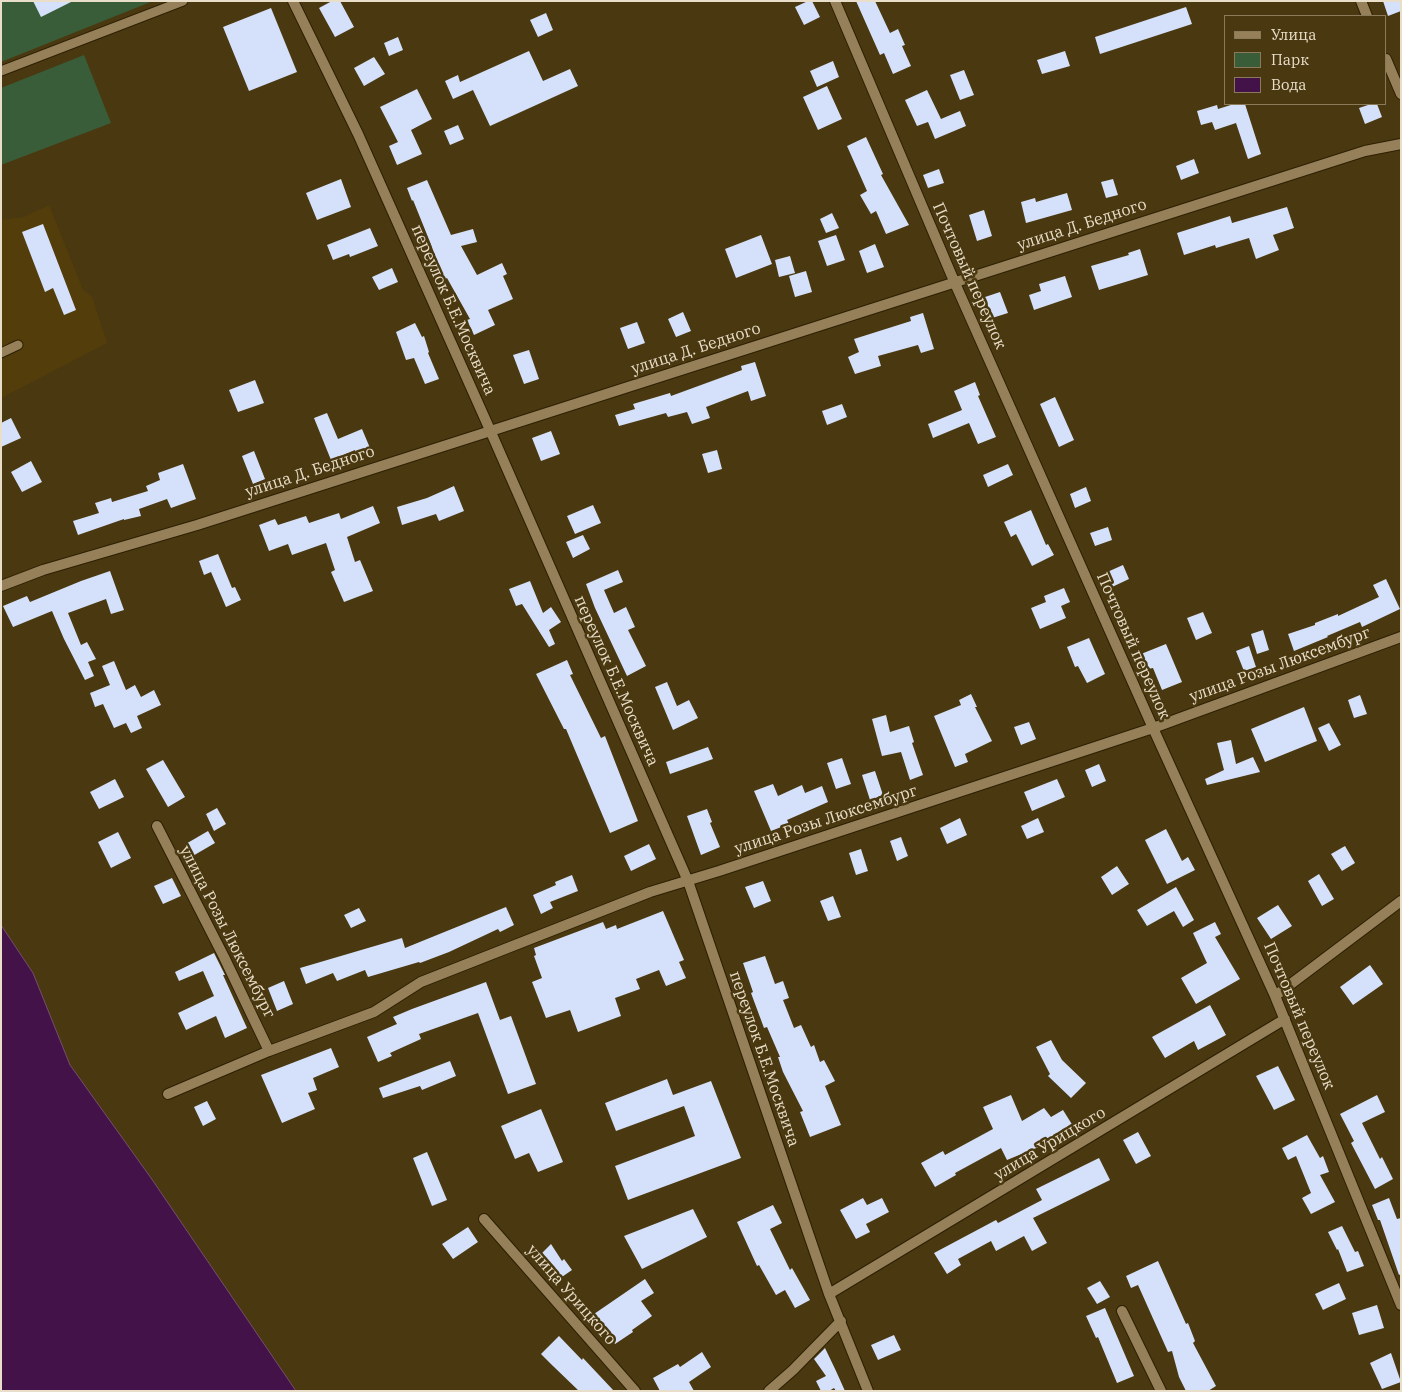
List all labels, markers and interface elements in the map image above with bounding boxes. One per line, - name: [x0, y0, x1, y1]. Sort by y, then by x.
- legend: [1224, 15, 1387, 105]
- text: Улица: [1271, 25, 1316, 44]
- text: Парк: [1271, 50, 1309, 69]
- text: Вода: [1271, 75, 1307, 94]
- street label: улица Д. Бедного: [1015, 195, 1149, 255]
- street label: Почтовый переулок: [928, 200, 1010, 352]
- street label: переулок Б.Е.Москвича: [407, 222, 499, 398]
- street label: улица Д. Бедного: [629, 319, 763, 379]
- street label: улица Д. Бедного: [243, 442, 377, 502]
- street label: Почтовый переулок: [1092, 570, 1174, 722]
- street label: переулок Б.Е.Москвича: [570, 593, 662, 769]
- street label: улица Розы Люксембург: [1187, 623, 1373, 707]
- street label: улица Розы Люксембург: [732, 781, 920, 859]
- street label: улица Розы Люксембург: [175, 843, 279, 1021]
- street label: Почтовый переулок: [1259, 939, 1339, 1093]
- street label: переулок Б.Е.Москвича: [725, 969, 803, 1149]
- street label: улица Урицкого: [991, 1103, 1109, 1185]
- street label: улица Урицкого: [522, 1241, 620, 1349]

